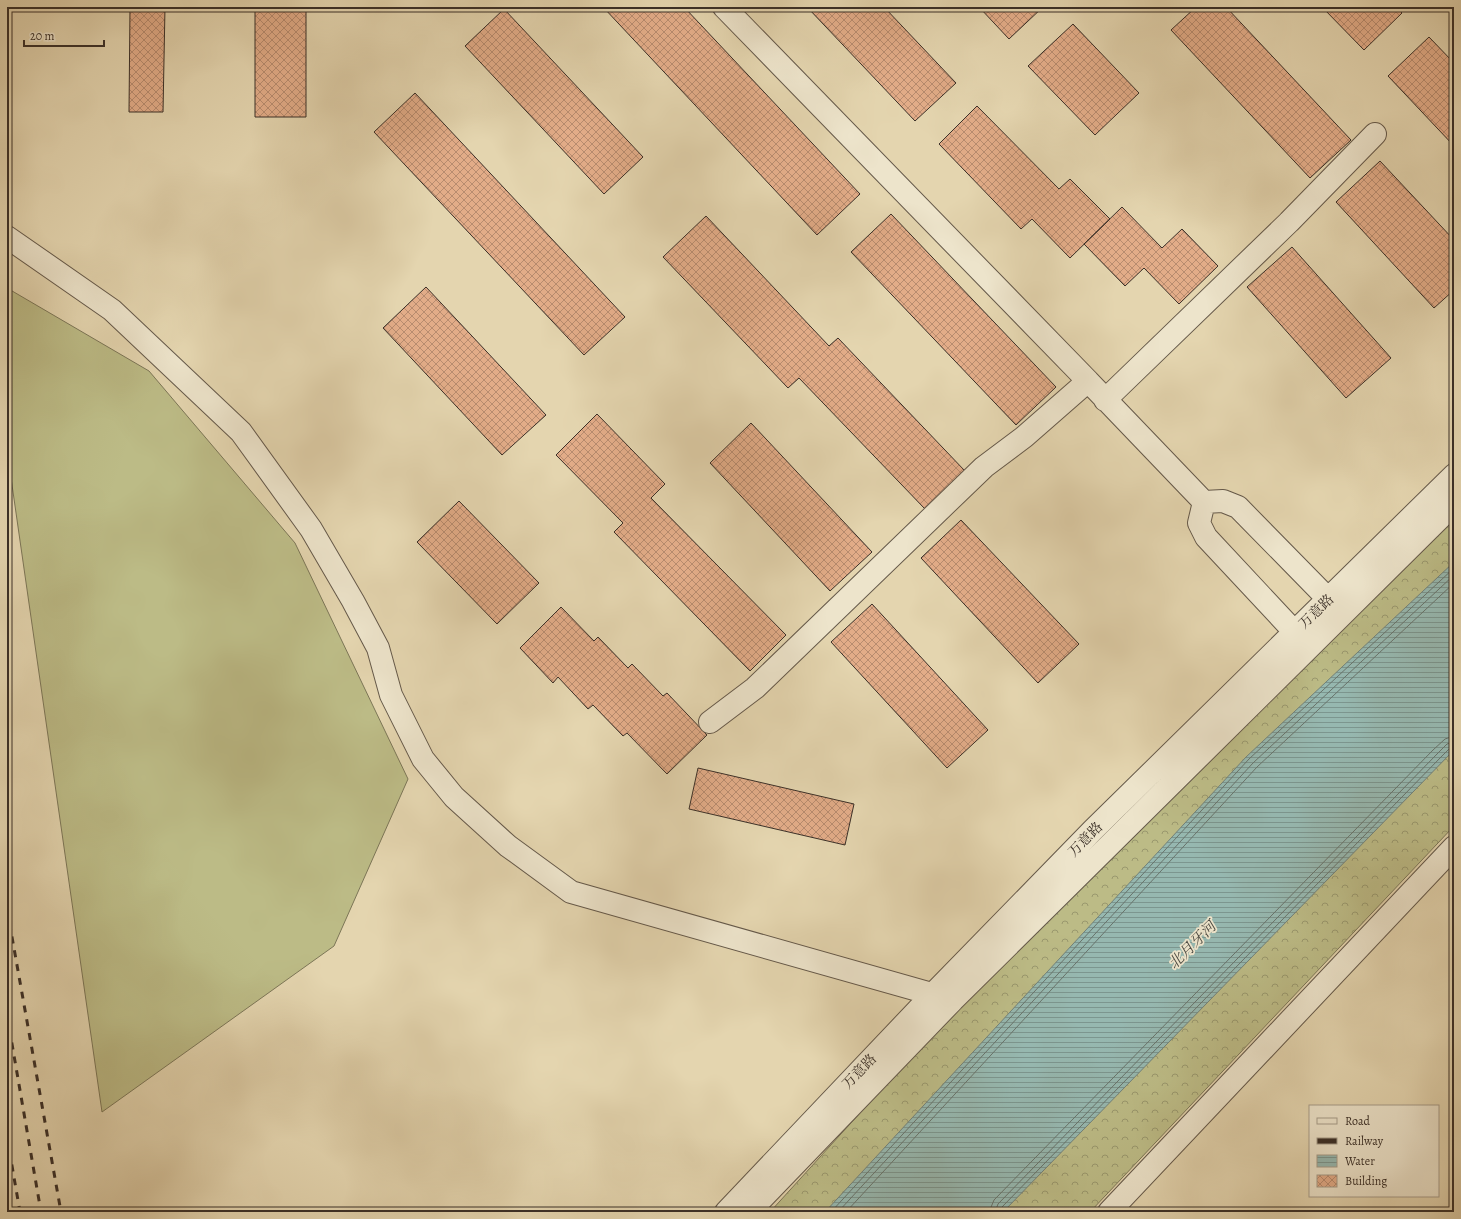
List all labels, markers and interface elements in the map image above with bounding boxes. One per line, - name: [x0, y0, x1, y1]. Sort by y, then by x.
- scale bar: [24, 22, 104, 48]
- text: 20 m: [30, 28, 54, 44]
- street label: 万意路: [1295, 590, 1338, 633]
- street label: 万意路: [1064, 818, 1107, 861]
- water label: 北月牙河: [1164, 915, 1222, 973]
- street label: 万意路: [838, 1050, 881, 1093]
- legend: [1309, 1105, 1439, 1197]
- text: Road: [1345, 1113, 1371, 1129]
- text: Railway: [1345, 1133, 1384, 1149]
- text: Water: [1344, 1153, 1375, 1169]
- text: Building: [1345, 1173, 1387, 1189]

